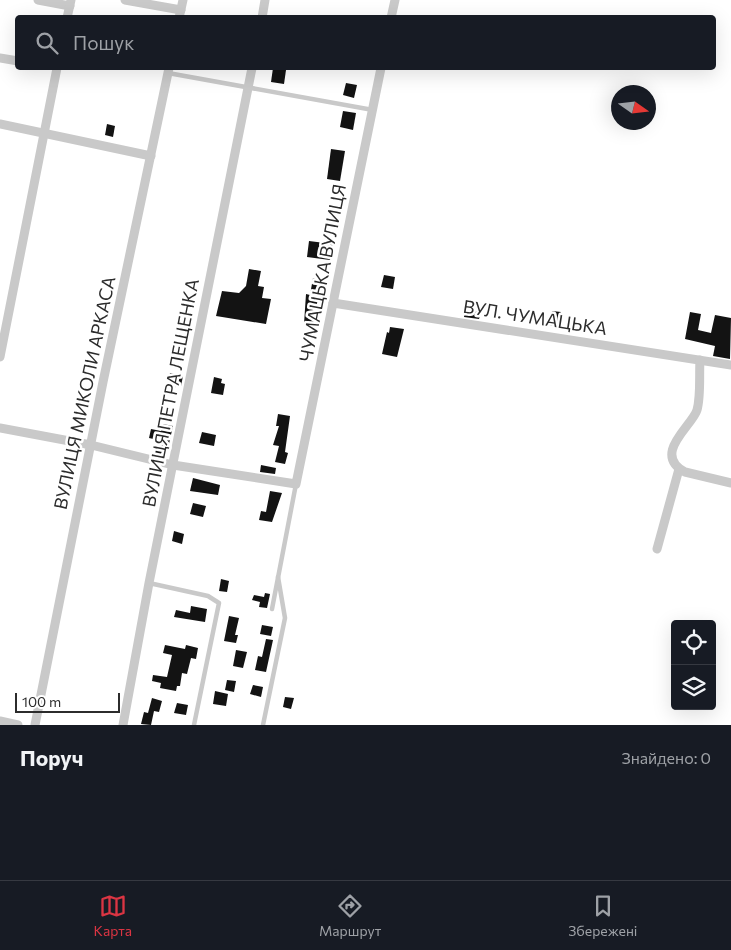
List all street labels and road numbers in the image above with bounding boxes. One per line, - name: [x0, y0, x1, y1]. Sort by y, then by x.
- street label: ЧУМАЦЬКА ВУЛИЦЯ: [294, 182, 350, 364]
- street label: ВУЛИЦЯ МИКОЛИ АРКАСА: [49, 274, 120, 511]
- street label: ВУЛИЦЯ ПЕТРА ЛЕЩЕНКА: [137, 277, 203, 509]
- street label: ВУЛ. ЧУМАЦЬКА: [462, 295, 609, 339]

